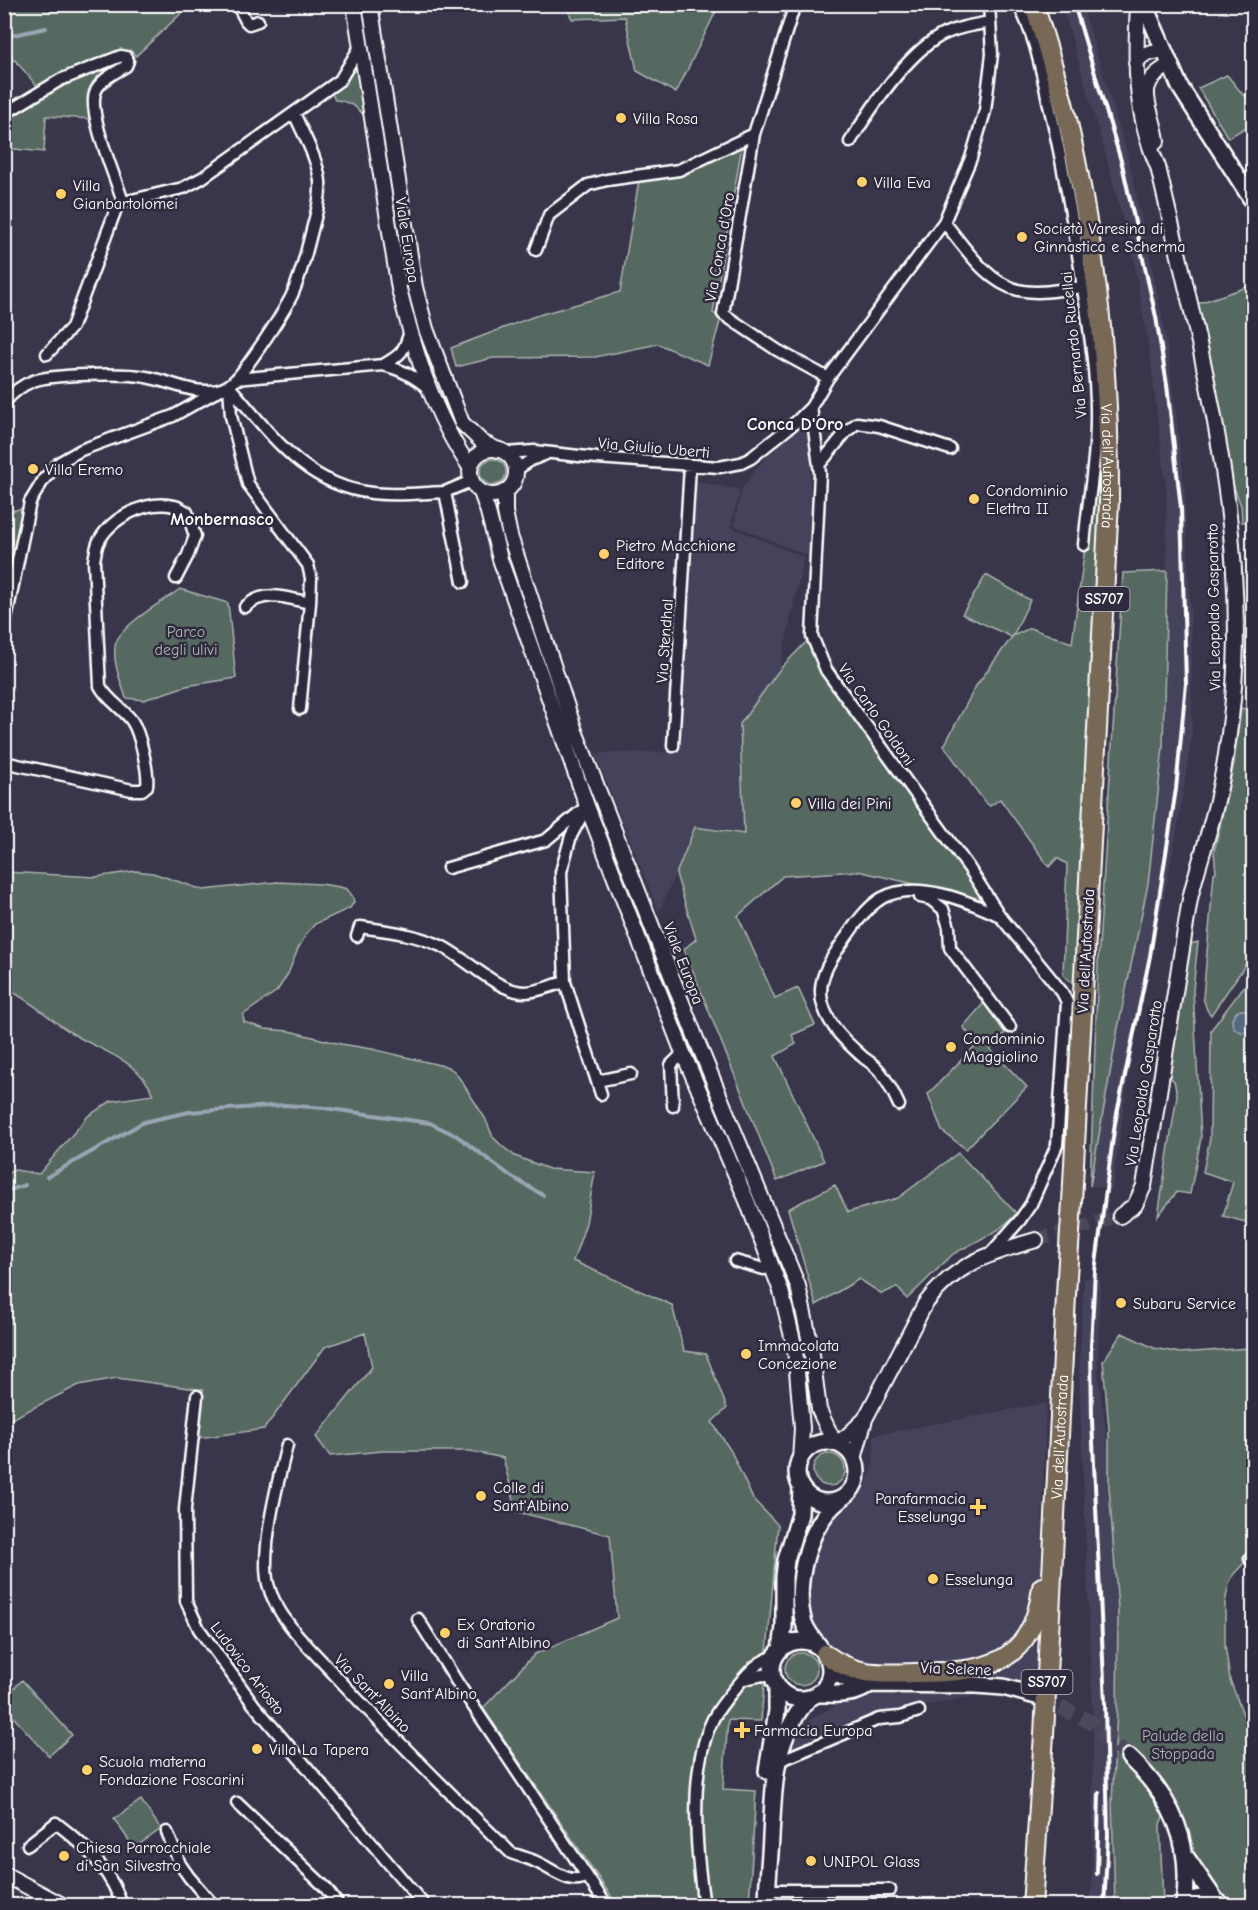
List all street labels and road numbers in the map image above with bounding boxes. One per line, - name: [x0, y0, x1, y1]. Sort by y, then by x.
- street label: Via Conca d'Oro: [702, 191, 738, 303]
- street label: Viale Europa: [391, 196, 423, 284]
- street label: Via Bernardo Rucellai: [1057, 271, 1091, 419]
- street label: Via dell'Autostrada: [1097, 403, 1117, 529]
- street label: Via Giulio Uberti: [597, 434, 711, 462]
- street label: Via Leopoldo Gasparotto: [1204, 523, 1224, 691]
- road number: SS707: [1078, 587, 1130, 611]
- street label: Via Stendhal: [653, 598, 677, 684]
- street label: Via Carlo Goldoni: [834, 660, 918, 769]
- street label: Via dell'Autostrada: [1074, 888, 1098, 1014]
- street label: Viale Europa: [659, 920, 707, 1007]
- street label: Via Leopoldo Gasparotto: [1122, 999, 1166, 1167]
- street label: Via dell'Autostrada: [1048, 1374, 1072, 1500]
- street label: Ludovico Ariosto: [206, 1619, 288, 1719]
- street label: Via Sant'Albino: [330, 1651, 414, 1737]
- street label: Via Selene: [920, 1659, 992, 1679]
- road number: SS707: [1022, 1670, 1072, 1694]

